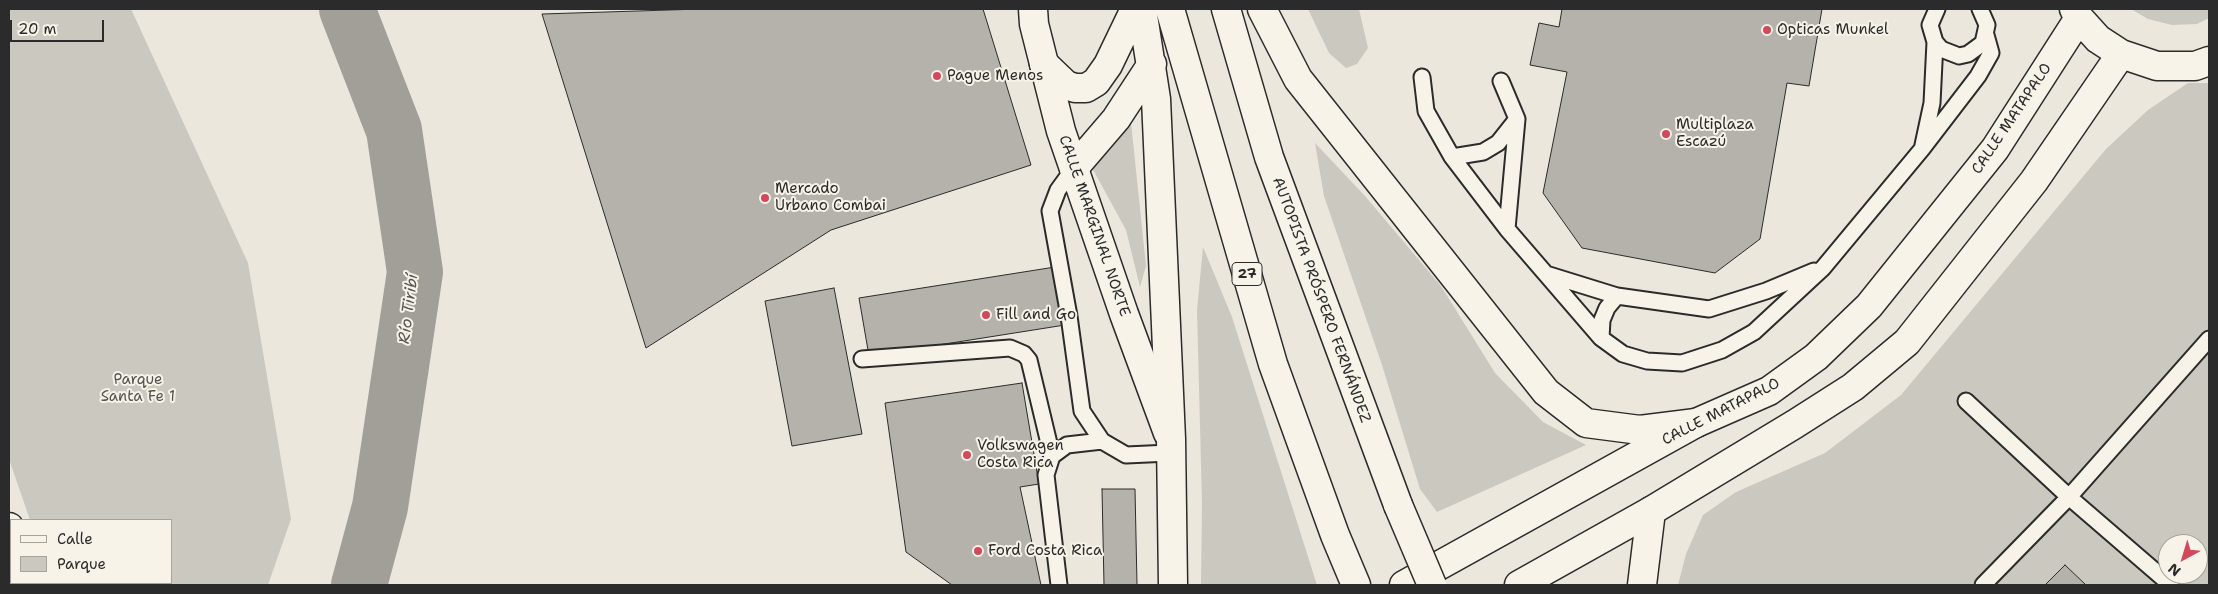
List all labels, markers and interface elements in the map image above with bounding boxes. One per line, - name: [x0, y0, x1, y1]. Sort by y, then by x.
- scale bar: [12, 10, 106, 42]
- text: 20 m: [18, 19, 57, 39]
- place label: Opticas Munkel: [1777, 21, 1889, 39]
- marker: Opticas Munkel: [1761, 24, 1773, 36]
- street label: CALLE MATAPALO: [1968, 60, 2056, 178]
- place label: Pague Menos: [947, 67, 1043, 85]
- marker: Pague Menos: [931, 70, 943, 82]
- place label: Multiplaza Escazú: [1676, 116, 1754, 151]
- marker: Multiplaza Escazú: [1660, 128, 1672, 140]
- street label: CALLE MARGINAL NORTE: [1054, 133, 1134, 319]
- street label: AUTOPISTA PRÓSPERO FERNÁNDEZ: [1268, 175, 1374, 425]
- place label: Mercado Urbano Combai: [775, 180, 886, 215]
- marker: Mercado Urbano Combai: [759, 192, 771, 204]
- road number: 27: [1232, 262, 1262, 286]
- water label: Río Tiribí: [395, 273, 423, 345]
- place label: Fill and Go: [996, 306, 1076, 324]
- marker: Fill and Go: [980, 309, 992, 321]
- park label: Parque Santa Fe 1: [101, 371, 175, 406]
- street label: CALLE MATAPALO: [1659, 375, 1783, 449]
- place label: Volkswagen Costa Rica: [977, 437, 1064, 472]
- marker: Volkswagen Costa Rica: [961, 449, 973, 461]
- legend: [10, 519, 172, 584]
- text: Calle: [57, 529, 93, 549]
- north arrow: [2158, 534, 2208, 584]
- place label: Ford Costa Rica: [988, 542, 1102, 560]
- marker: Ford Costa Rica: [972, 545, 984, 557]
- text: Parque: [57, 554, 106, 574]
- text: N: [2164, 559, 2184, 580]

